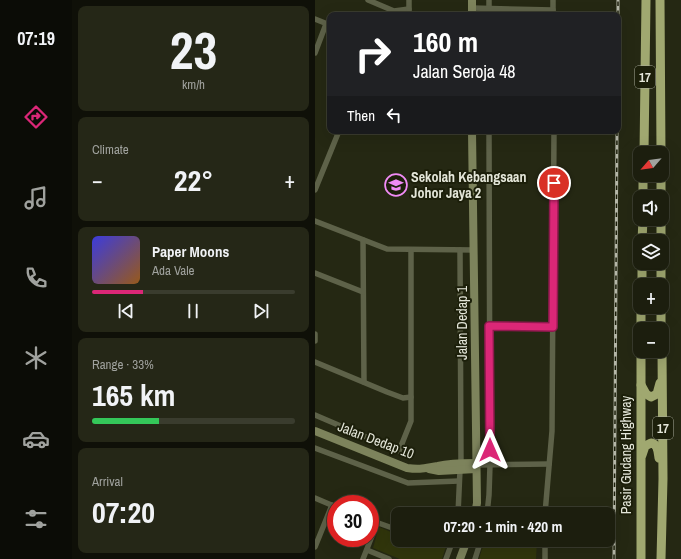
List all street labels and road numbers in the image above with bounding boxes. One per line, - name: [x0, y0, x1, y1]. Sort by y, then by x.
- road number: 17: [635, 66, 655, 88]
- street label: Jalan Dedap 1: [453, 285, 471, 360]
- street label: Pasir Gudang Highway: [617, 395, 635, 514]
- street label: Jalan Dedap 10: [335, 417, 417, 463]
- road number: 17: [653, 417, 673, 439]

